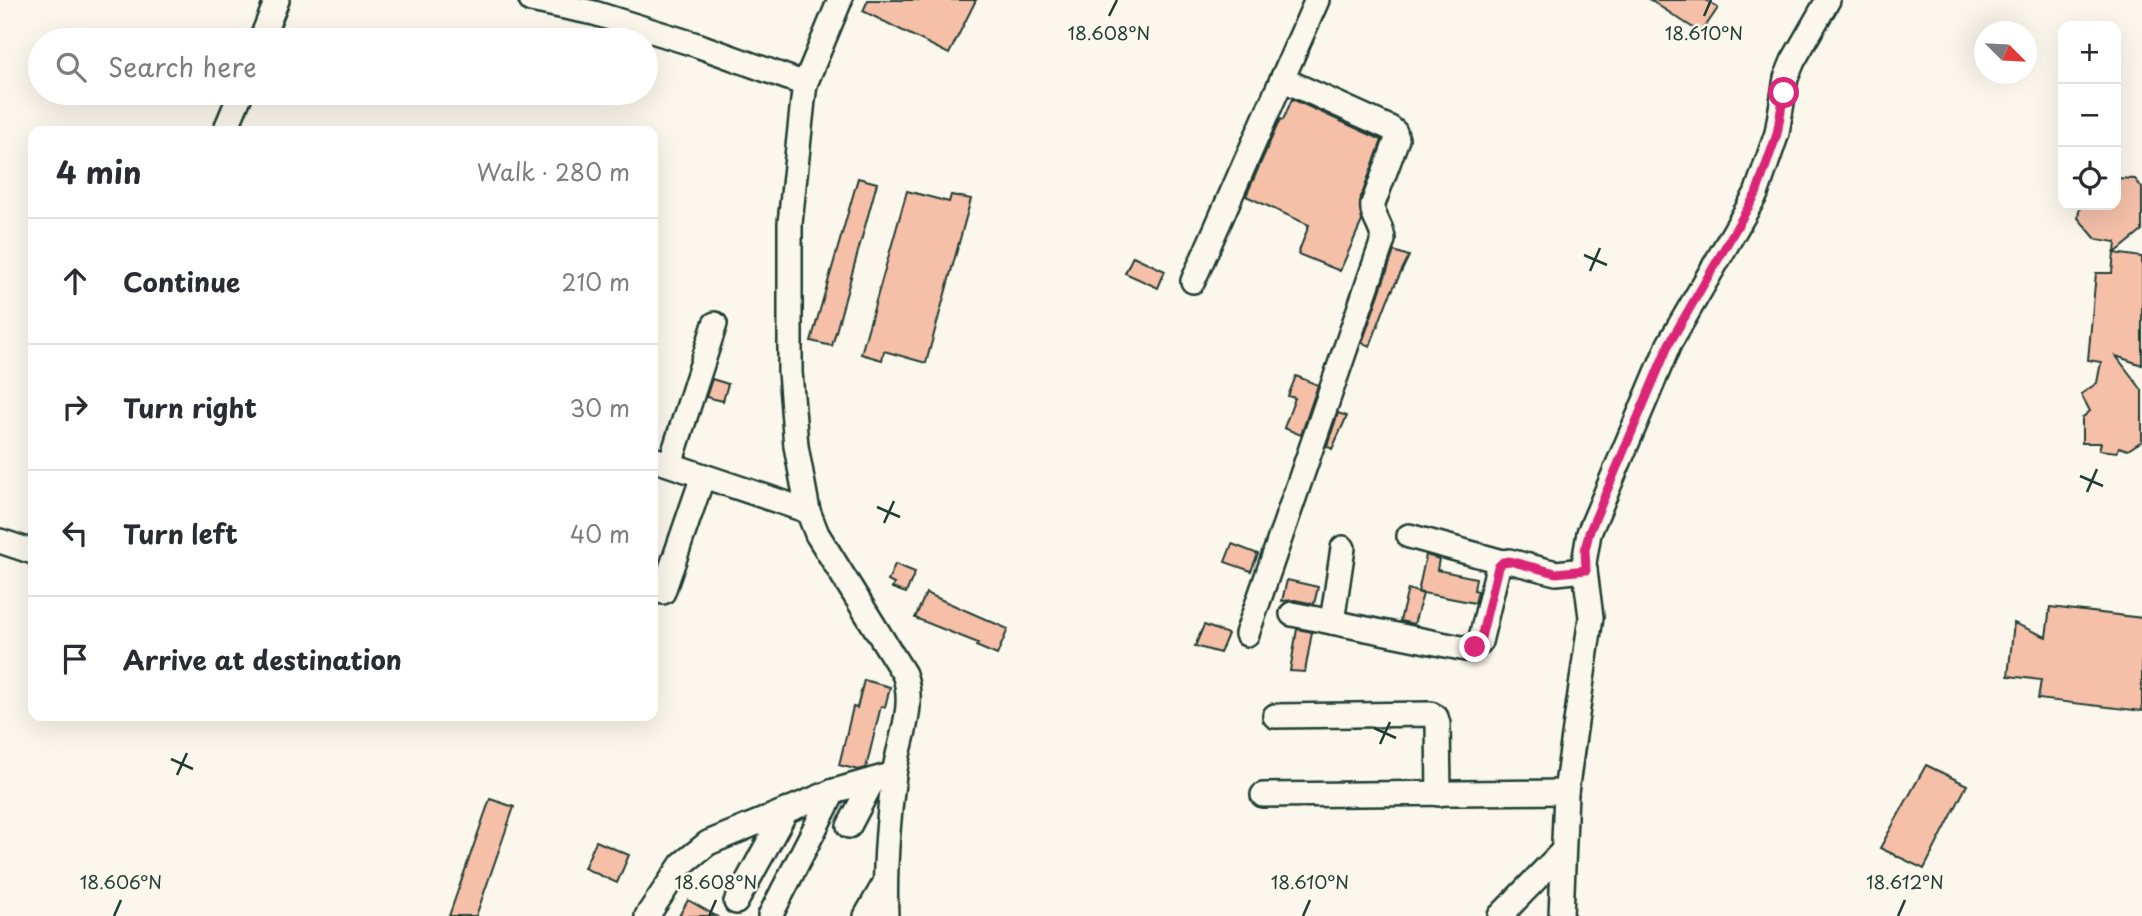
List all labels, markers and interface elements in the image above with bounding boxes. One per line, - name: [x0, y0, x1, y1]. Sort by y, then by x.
- text: 18.608°N: [1068, 19, 1150, 46]
- text: 18.610°N: [1665, 19, 1743, 46]
- north arrow: [1974, 21, 2037, 84]
- map controls: [2058, 21, 2121, 210]
- button: +: [2058, 21, 2121, 84]
- search box: [28, 28, 658, 105]
- text: Search here: [108, 47, 257, 86]
- icon: search: [52, 48, 90, 86]
- route start: [1768, 77, 1799, 108]
- button: −: [2058, 84, 2121, 147]
- button: locate: [2058, 147, 2121, 210]
- text: 4 min: [56, 149, 142, 194]
- text: Walk · 280 m: [477, 154, 630, 189]
- icon: ahead: [56, 262, 94, 300]
- text: Continue: [123, 262, 240, 301]
- text: 210 m: [562, 264, 630, 299]
- icon: right: [56, 388, 94, 426]
- text: Turn right: [123, 388, 257, 427]
- text: 30 m: [569, 390, 630, 425]
- icon: left: [56, 514, 94, 552]
- text: Turn left: [123, 514, 238, 553]
- text: 40 m: [570, 516, 630, 551]
- route end: [1459, 631, 1490, 662]
- icon: arrive: [56, 640, 94, 678]
- text: Arrive at destination: [123, 640, 402, 679]
- text: 18.606°N: [80, 868, 162, 895]
- text: 18.608°N: [675, 868, 757, 895]
- text: 18.610°N: [1271, 868, 1349, 895]
- text: 18.612°N: [1866, 868, 1944, 895]

